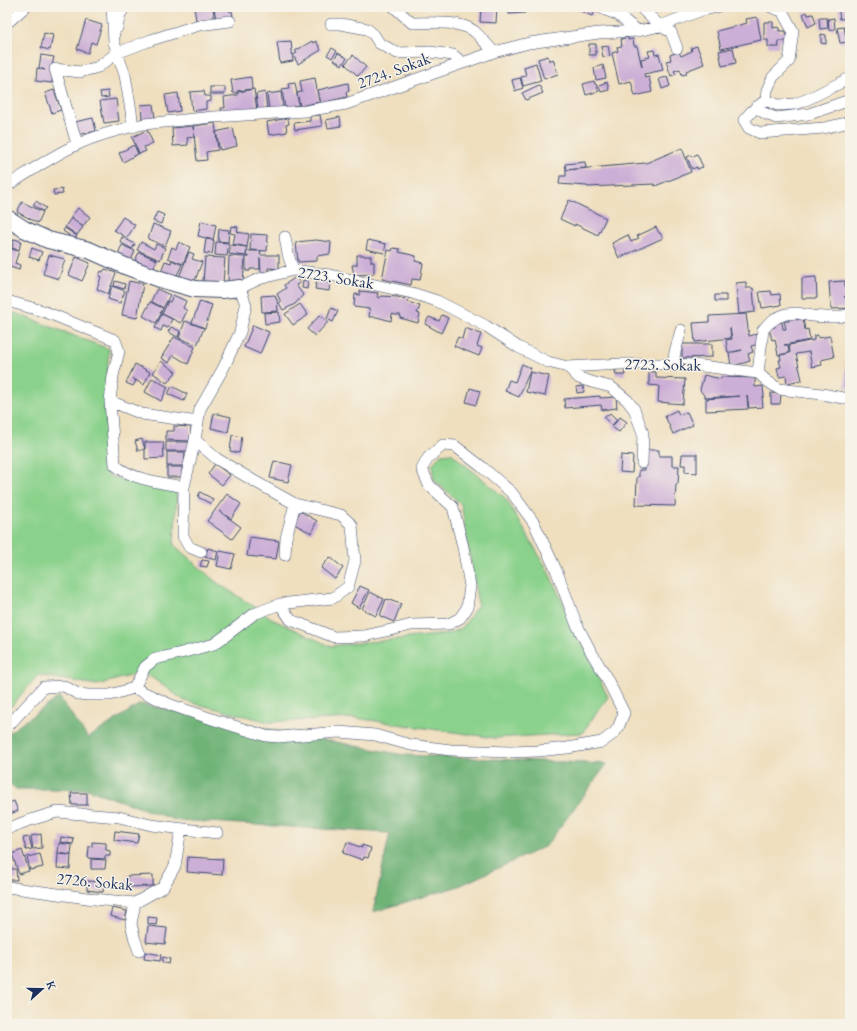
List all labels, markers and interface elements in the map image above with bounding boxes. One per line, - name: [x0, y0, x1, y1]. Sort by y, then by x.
- street label: 2724. Sokak: [355, 48, 433, 94]
- street label: 2723. Sokak: [297, 262, 375, 294]
- street label: 2723. Sokak: [624, 354, 702, 376]
- street label: 2726. Sokak: [56, 869, 134, 895]
- north arrow: [22, 969, 62, 1009]
- text: K: [42, 979, 59, 993]

